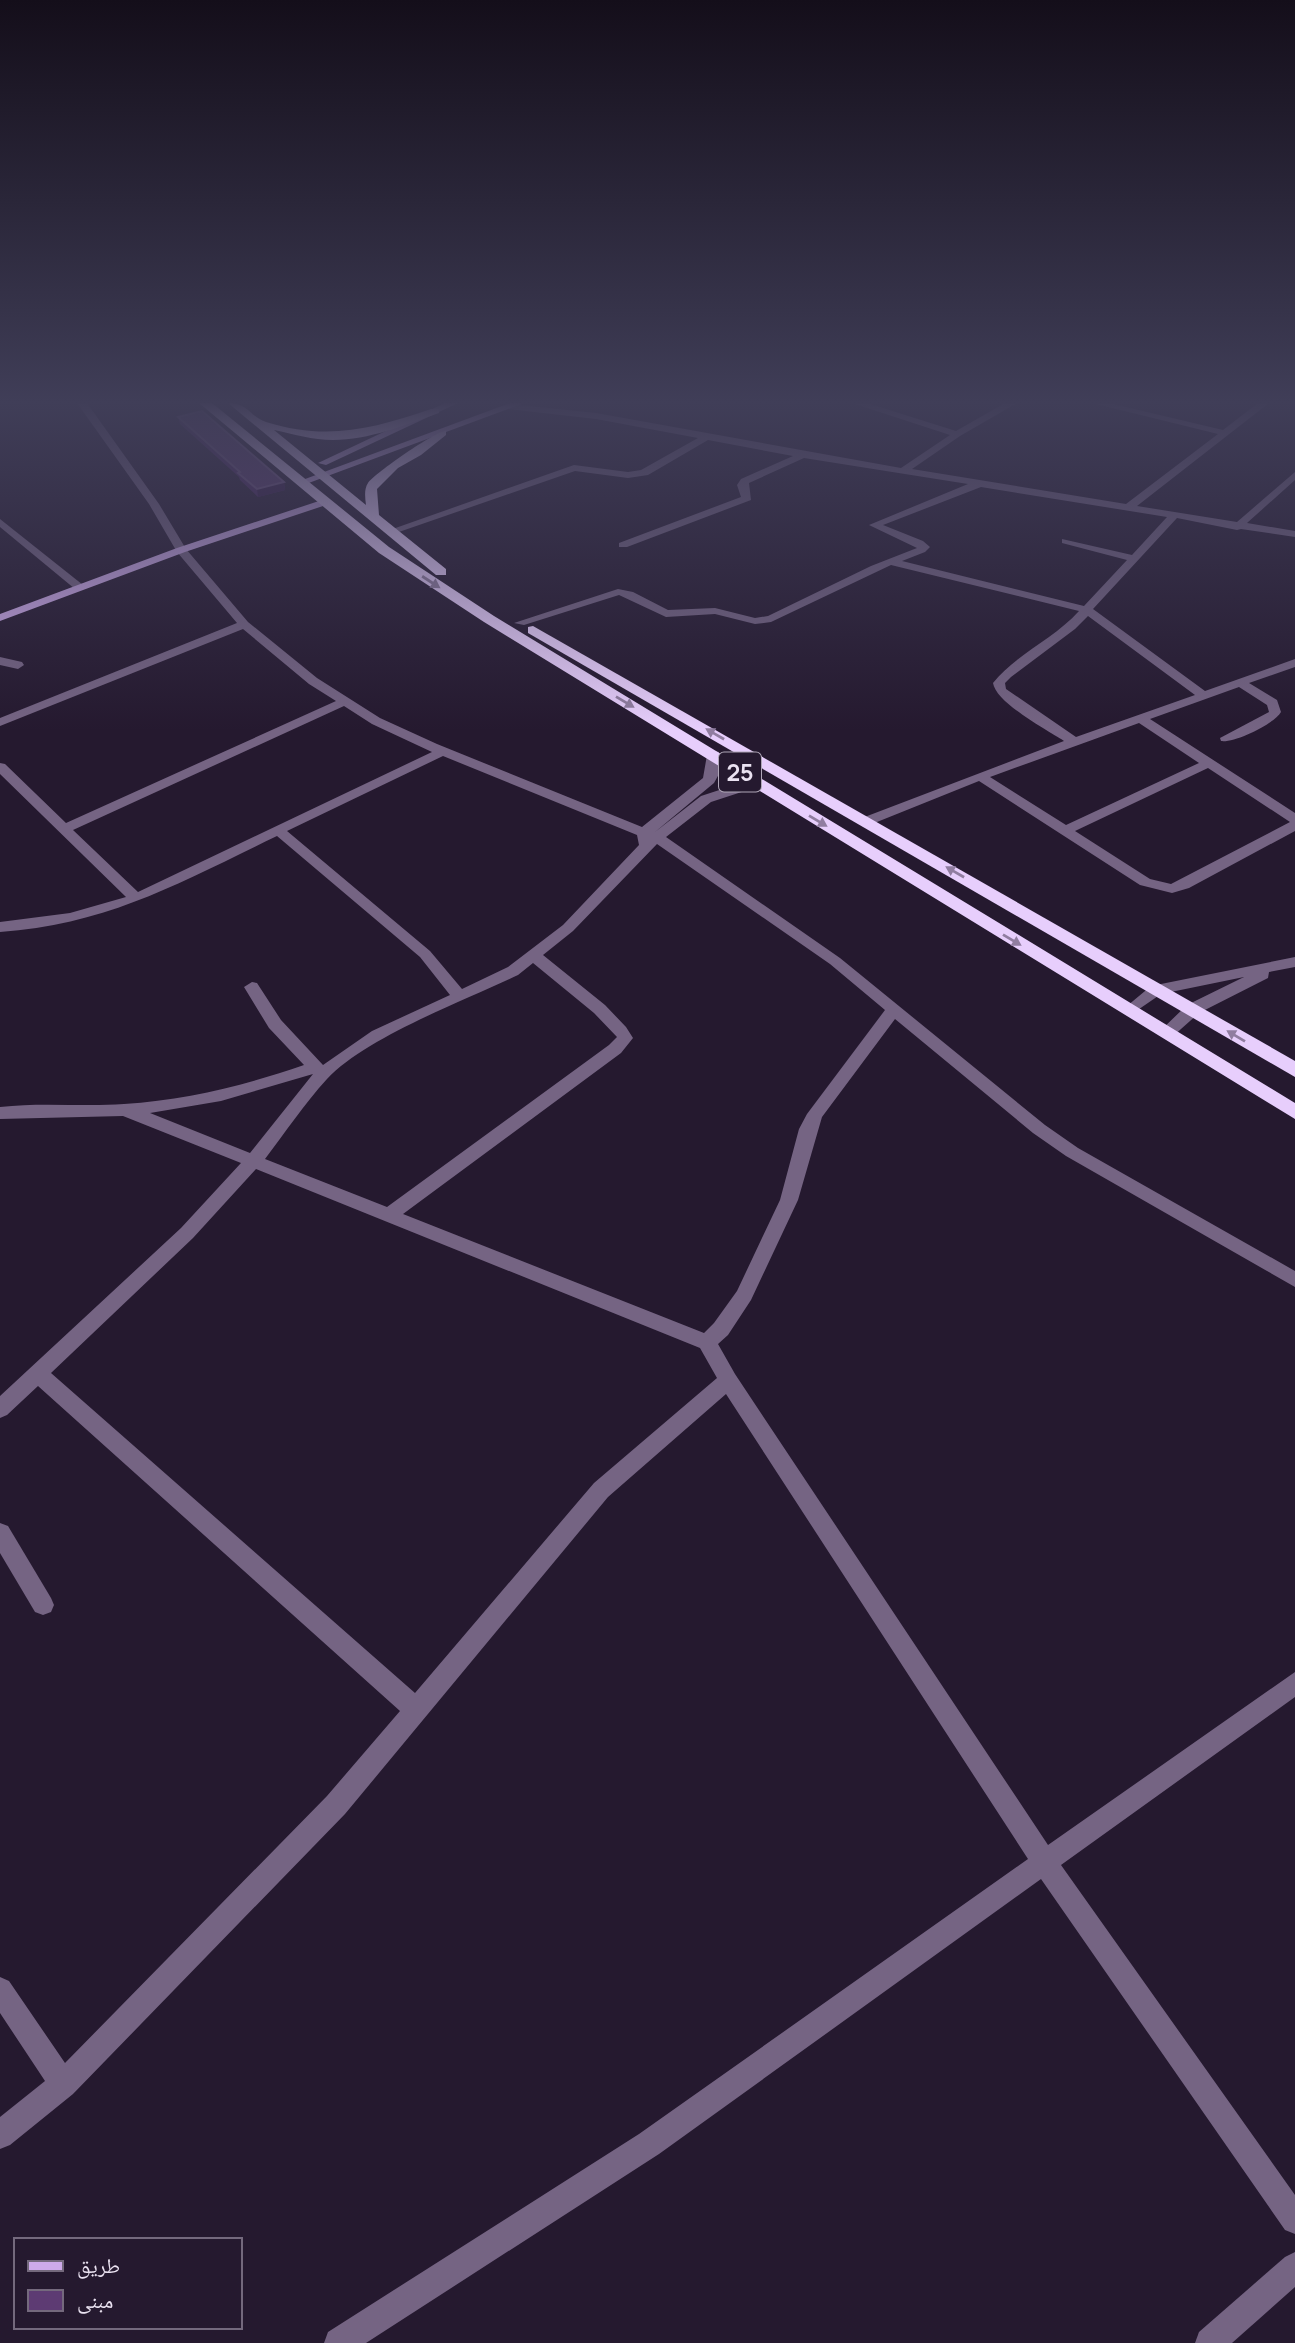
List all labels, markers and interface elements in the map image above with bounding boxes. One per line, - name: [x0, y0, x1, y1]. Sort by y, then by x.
- one-way arrow: [422, 575, 441, 588]
- one-way arrow: [615, 695, 634, 708]
- one-way arrow: [706, 728, 725, 740]
- road number: 25: [719, 752, 761, 792]
- one-way arrow: [809, 815, 828, 828]
- one-way arrow: [945, 866, 964, 878]
- one-way arrow: [1003, 933, 1022, 946]
- one-way arrow: [1227, 1029, 1246, 1042]
- legend: [14, 2238, 242, 2329]
- text: طريق: [77, 2251, 120, 2279]
- text: مبنى: [77, 2286, 113, 2314]

